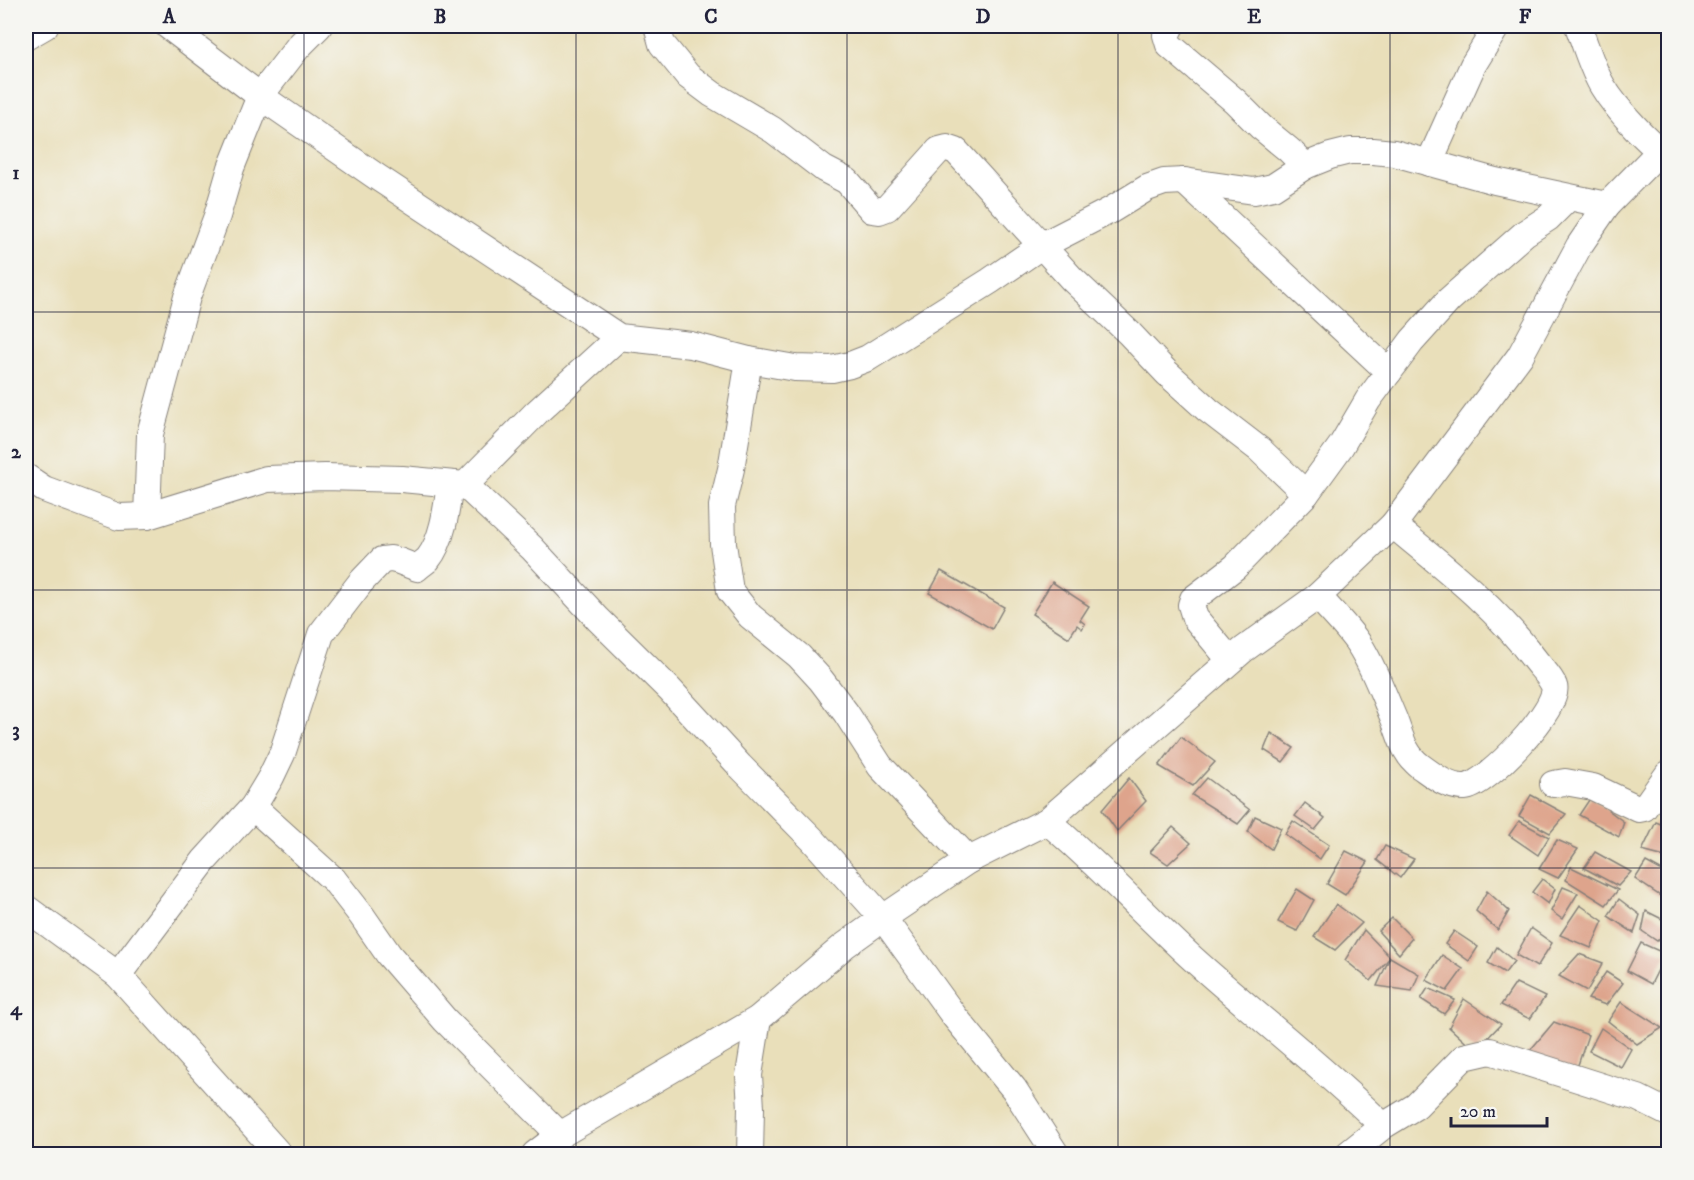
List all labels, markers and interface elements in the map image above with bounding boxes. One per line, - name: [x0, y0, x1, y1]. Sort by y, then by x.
- text: A: [162, 5, 177, 30]
- text: B: [434, 5, 446, 30]
- text: C: [704, 5, 718, 30]
- text: D: [976, 5, 991, 30]
- text: E: [1247, 5, 1261, 30]
- text: F: [1519, 5, 1532, 30]
- text: 1: [12, 161, 20, 186]
- text: 2: [11, 440, 22, 465]
- text: 3: [12, 718, 20, 743]
- text: 4: [10, 997, 23, 1022]
- scale bar: [1451, 1090, 1547, 1128]
- text: 20 m: [1460, 1101, 1496, 1123]

